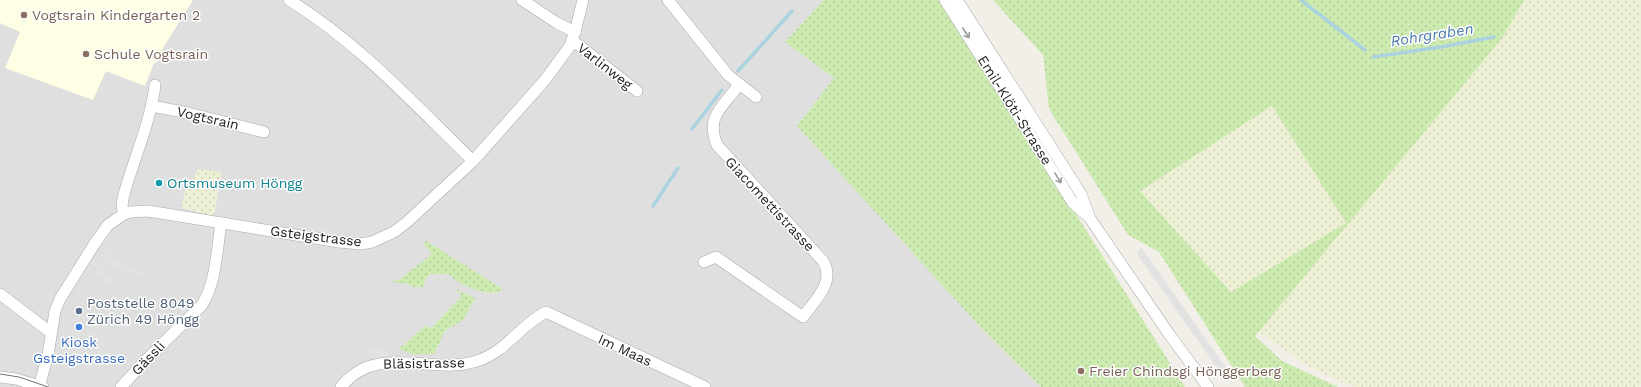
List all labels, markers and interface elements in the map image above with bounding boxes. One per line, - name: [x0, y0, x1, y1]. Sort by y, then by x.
- place label: Vogtsrain Kindergarten 2: [32, 7, 200, 23]
- marker: Vogtsrain Kindergarten 2: [19, 10, 29, 20]
- water label: Rohrgraben: [1389, 20, 1475, 50]
- one-way arrow: [962, 27, 970, 38]
- street label: Varlinweg: [574, 40, 636, 93]
- place label: Schule Vogtsrain: [94, 46, 208, 62]
- marker: Schule Vogtsrain: [81, 49, 91, 59]
- street label: Emil-Klöti-Strasse: [975, 52, 1055, 168]
- street label: Vogtsrain: [175, 103, 241, 133]
- street label: Giacomettistrasse: [722, 153, 818, 255]
- one-way arrow: [1054, 172, 1062, 184]
- place label: Ortsmuseum Höngg: [167, 175, 303, 191]
- marker: Ortsmuseum Höngg: [154, 178, 164, 188]
- street label: Gsteigstrasse: [269, 222, 363, 250]
- place label: Poststelle 8049 Zürich 49 Höngg: [87, 295, 200, 327]
- marker: Poststelle 8049 Zürich 49 Höngg: [74, 306, 84, 316]
- marker: Kiosk Gsteigstrasse: [74, 322, 84, 332]
- street label: Im Maas: [596, 331, 654, 369]
- place label: Kiosk Gsteigstrasse: [33, 334, 125, 366]
- street label: Gässli: [128, 338, 168, 378]
- street label: Bläsistrasse: [383, 354, 465, 372]
- place label: Freier Chindsgi Hönggerberg: [1089, 363, 1281, 379]
- marker: Freier Chindsgi Hönggerberg: [1076, 366, 1086, 376]

